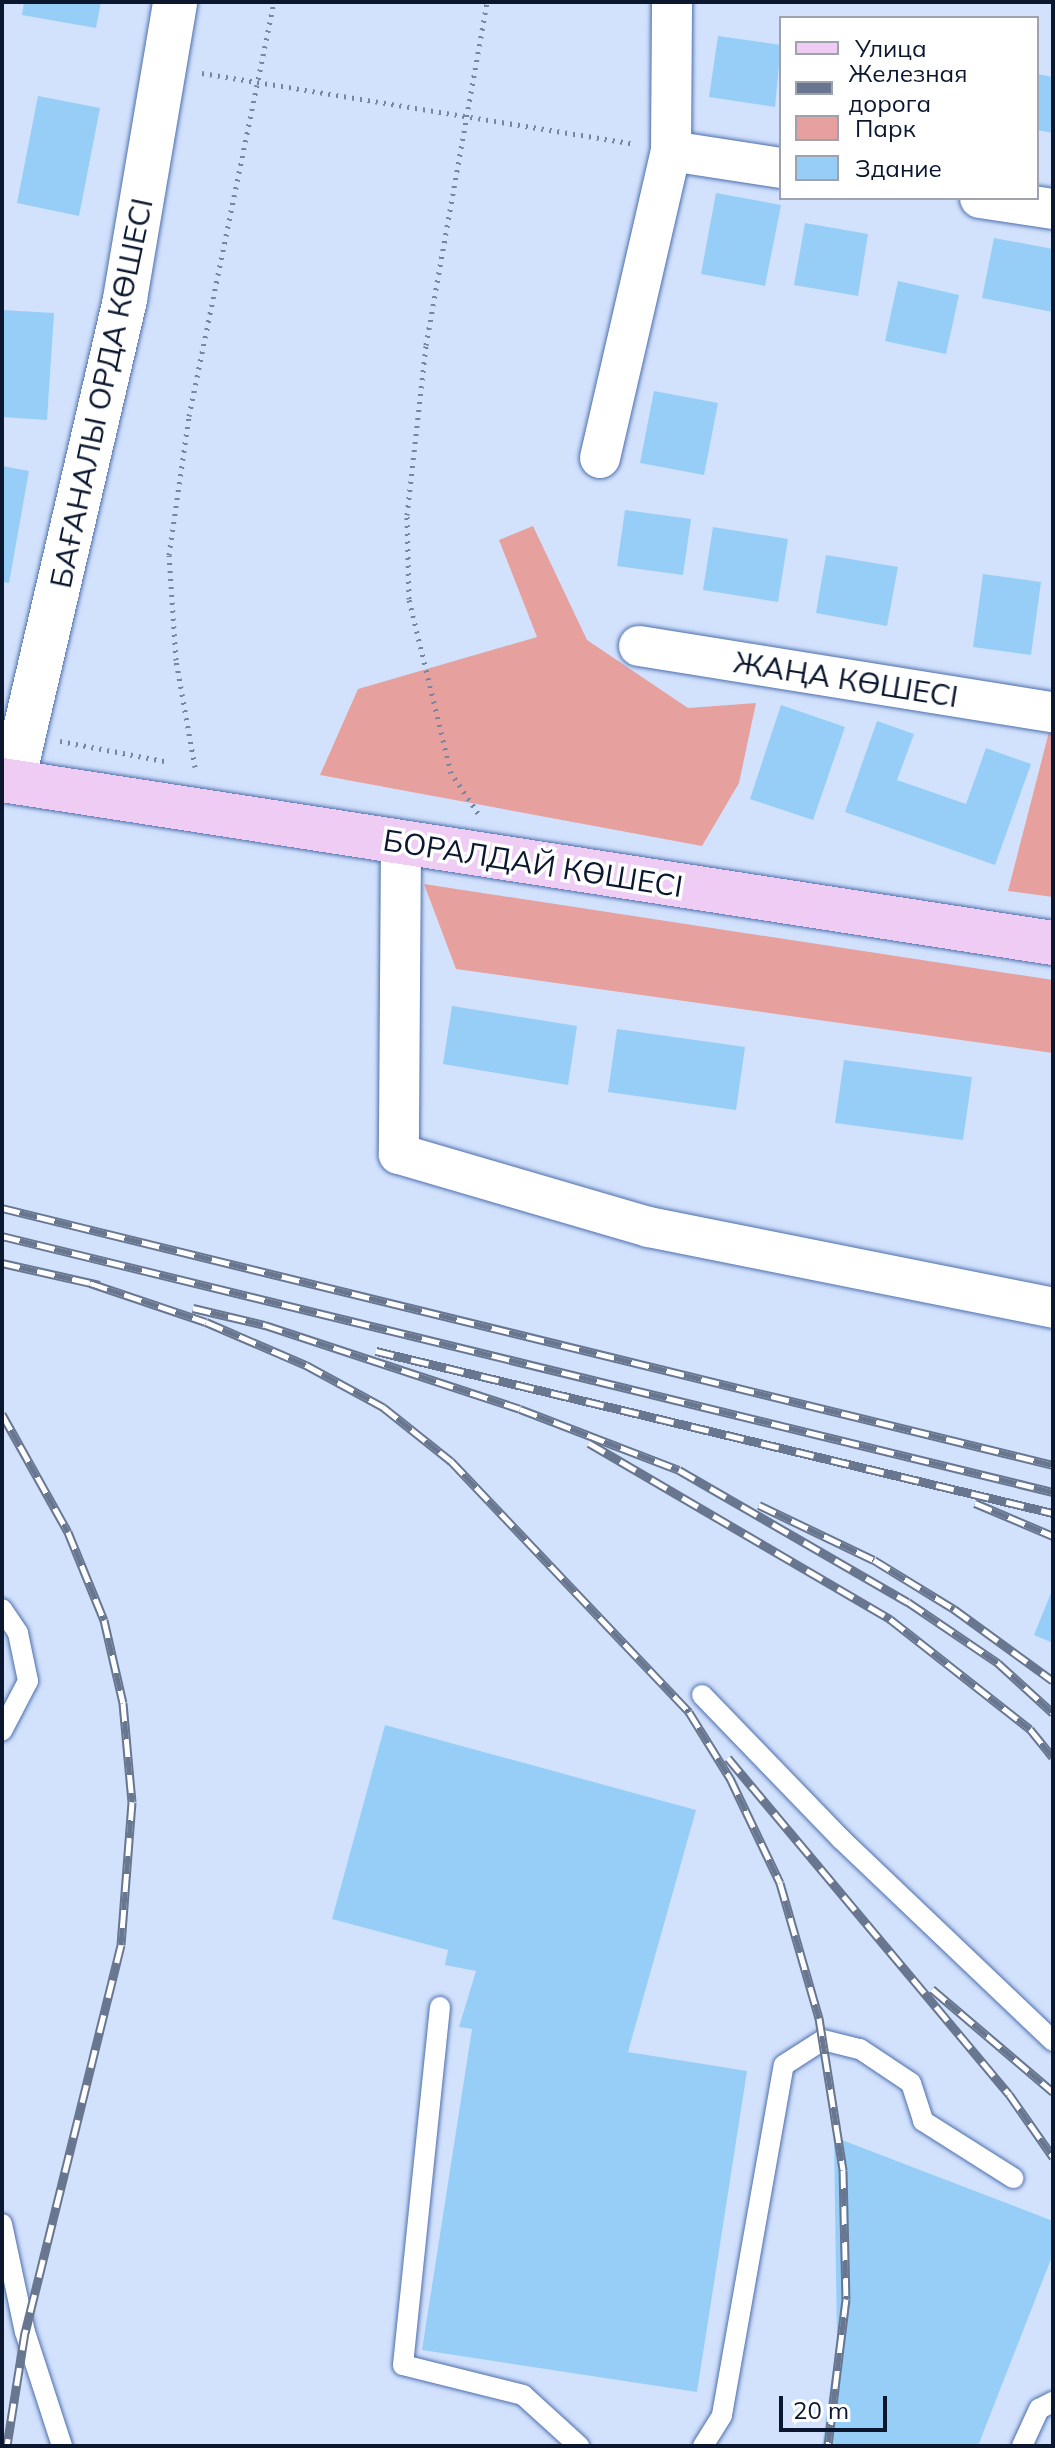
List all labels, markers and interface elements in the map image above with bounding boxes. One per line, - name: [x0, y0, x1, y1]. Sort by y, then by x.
- legend: [779, 16, 1039, 200]
- text: Улица: [855, 33, 927, 63]
- text: Железная дорога: [849, 58, 967, 118]
- text: Парк: [855, 113, 916, 143]
- text: Здание: [855, 153, 942, 183]
- street label: БАҒАНАЛЫ ОРДА КӨШЕСІ: [42, 195, 160, 591]
- street label: ЖАҢА КӨШЕСІ: [731, 644, 961, 714]
- street label: БОРАЛДАЙ КӨШЕСІ: [381, 822, 685, 904]
- scale bar: [783, 2380, 891, 2430]
- text: 20 m: [793, 2395, 849, 2425]

